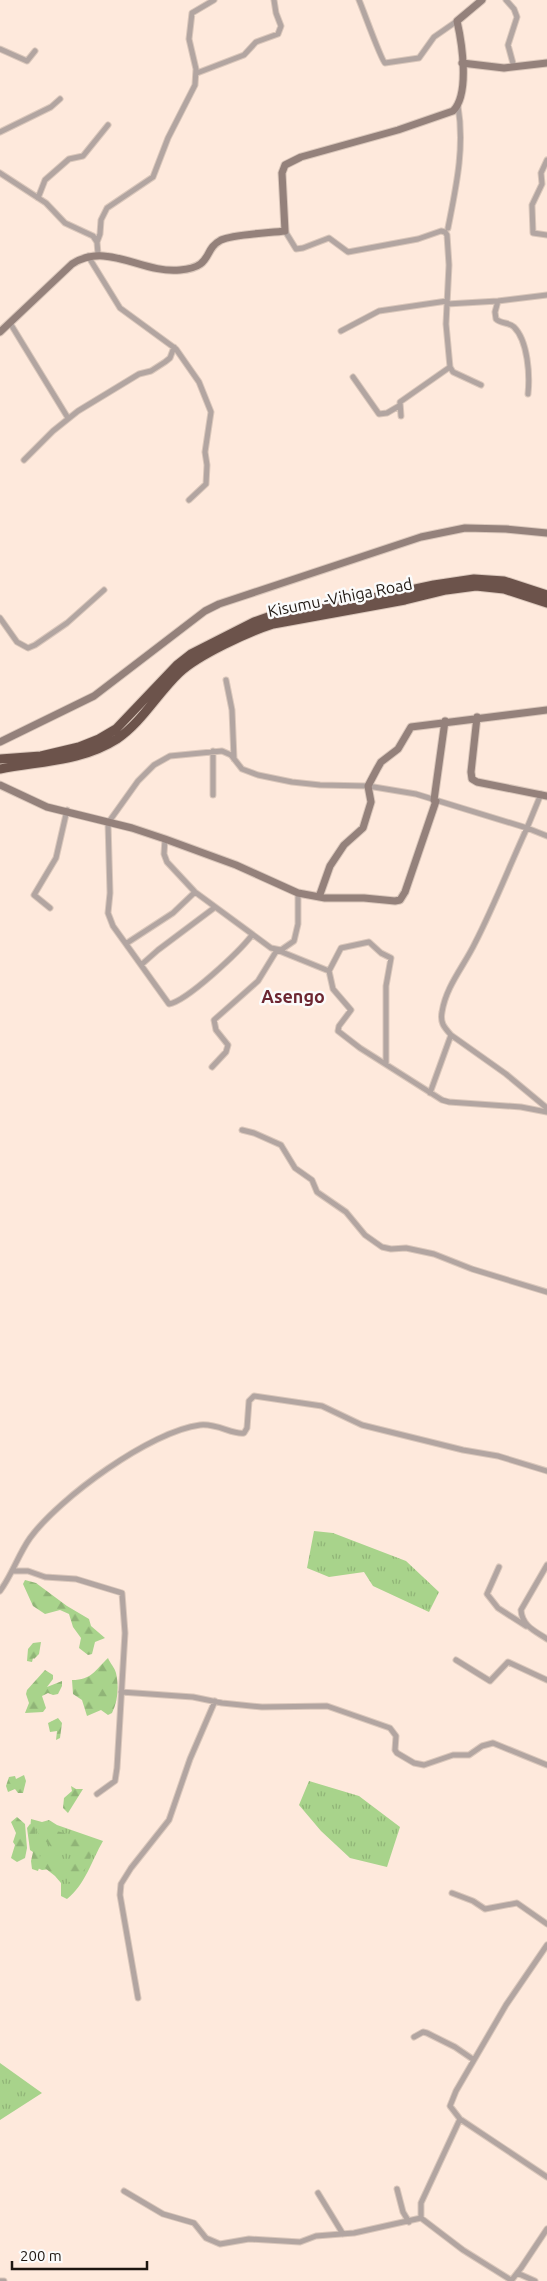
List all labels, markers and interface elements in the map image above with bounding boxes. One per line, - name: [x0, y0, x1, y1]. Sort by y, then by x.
- street label: Kisumu -Vihiga Road: [266, 574, 414, 620]
- district label: Asengo: [261, 986, 325, 1006]
- scale bar: [12, 2238, 148, 2270]
- text: 200 m: [20, 2247, 62, 2264]

